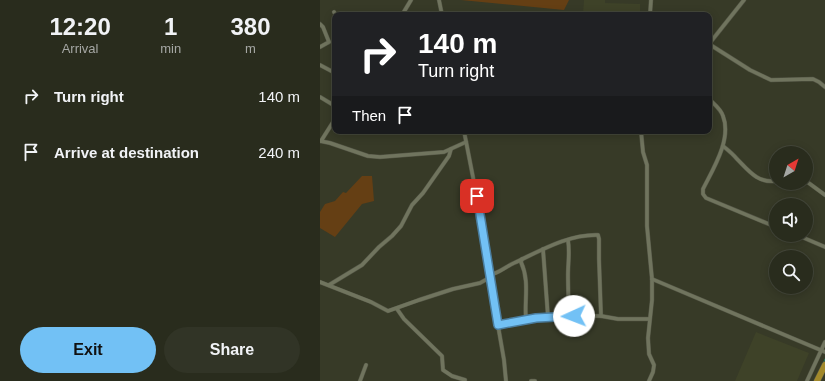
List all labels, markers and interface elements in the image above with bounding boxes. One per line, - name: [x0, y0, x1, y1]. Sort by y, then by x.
- text: 12:20: [49, 13, 111, 40]
- text: 1: [164, 13, 177, 40]
- text: 380: [231, 13, 271, 40]
- icon: right: [352, 28, 404, 80]
- text: 140 m: [418, 28, 497, 59]
- text: Arrival: [62, 41, 99, 56]
- text: min: [160, 41, 181, 56]
- text: m: [245, 41, 256, 56]
- text: Turn right: [418, 61, 494, 81]
- icon: right: [20, 85, 42, 107]
- text: Turn right: [54, 88, 124, 105]
- text: 140 m: [258, 88, 300, 105]
- icon: arrive: [394, 104, 416, 126]
- text: Then: [352, 107, 386, 124]
- icon: arrive: [20, 141, 42, 163]
- text: Arrive at destination: [54, 144, 199, 161]
- text: 240 m: [258, 144, 300, 161]
- north arrow: [769, 146, 813, 190]
- map controls: [769, 146, 813, 294]
- pin: [460, 179, 494, 213]
- icon: arrive: [466, 185, 488, 207]
- button: sound: [769, 198, 813, 242]
- button: search: [769, 250, 813, 294]
- position arrow: [553, 295, 595, 337]
- button: Exit: [20, 327, 156, 373]
- button: Share: [164, 327, 300, 373]

